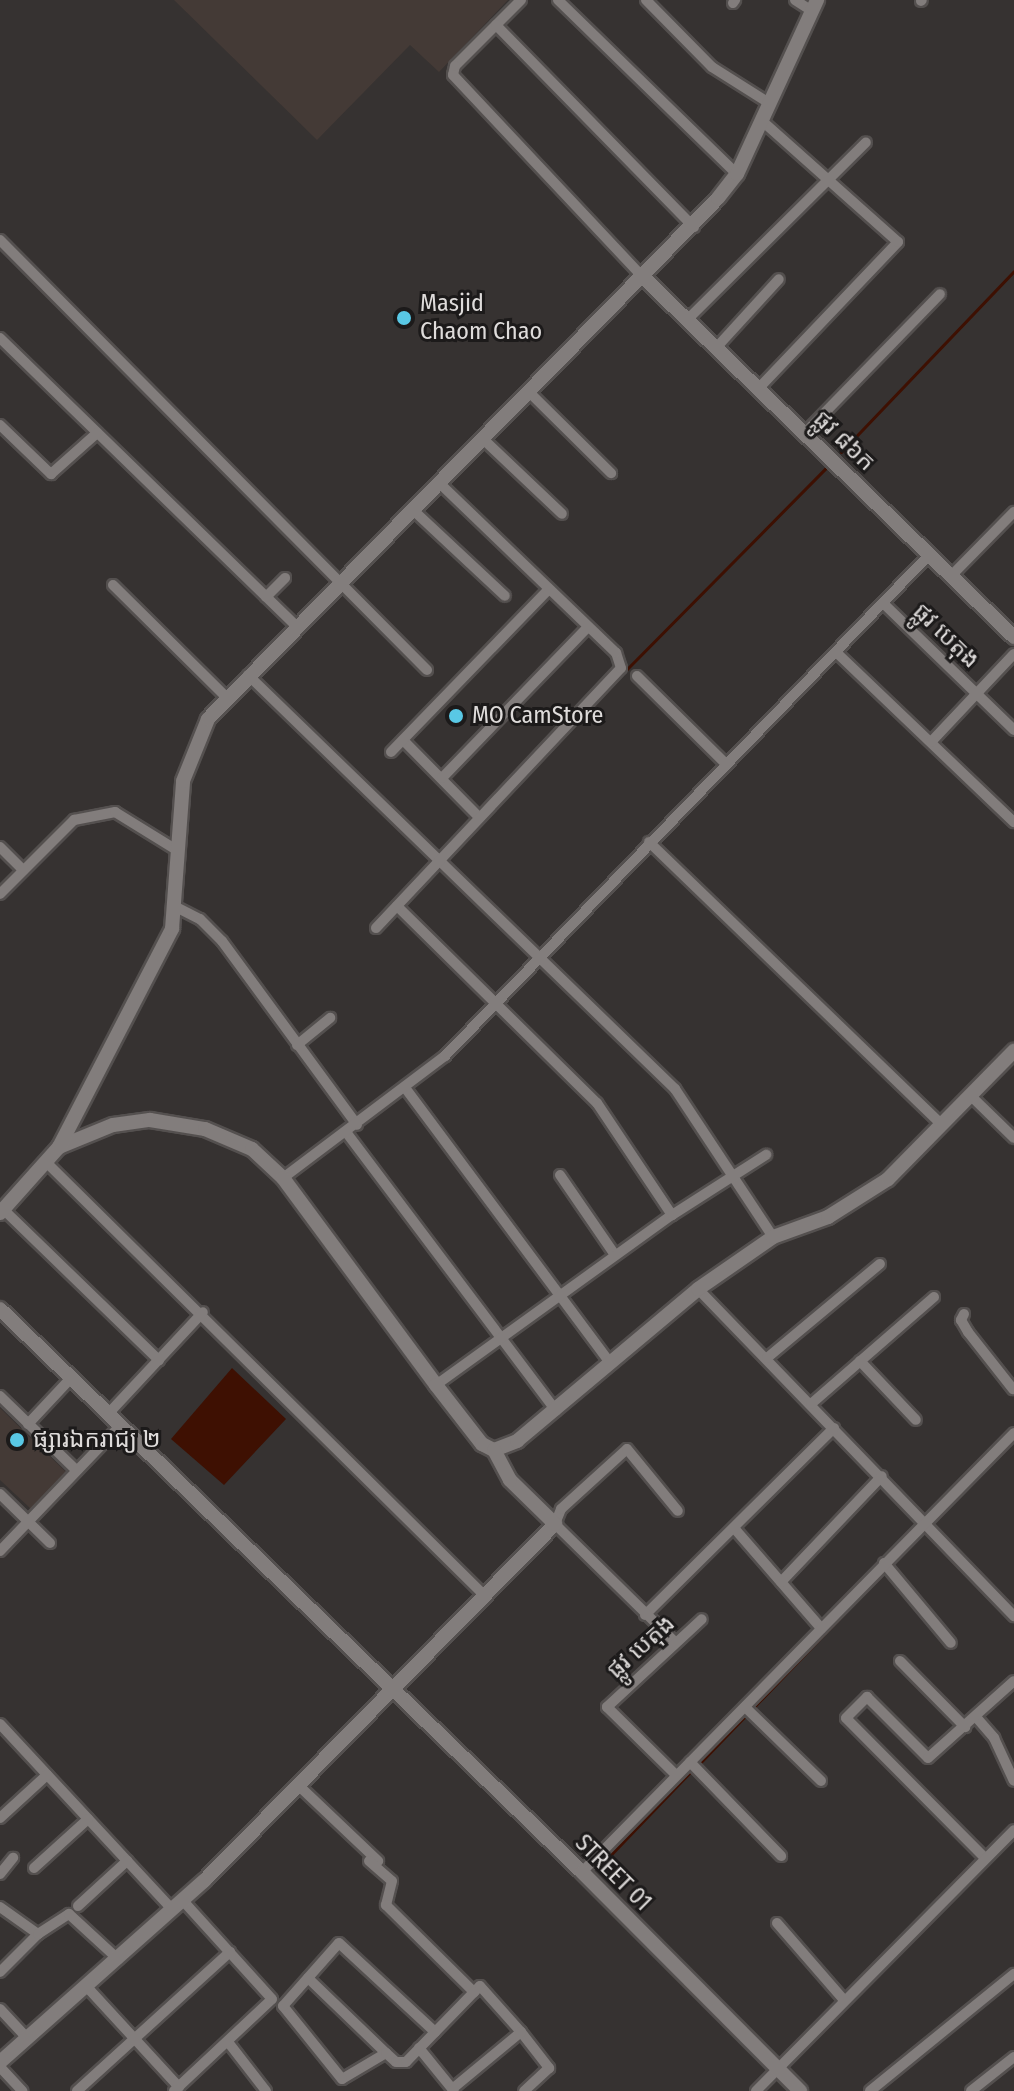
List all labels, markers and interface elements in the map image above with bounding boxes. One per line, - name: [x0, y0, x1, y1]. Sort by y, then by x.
- place label: Masjid Chaom Chao: [420, 290, 542, 346]
- marker: Masjid Chaom Chao: [395, 309, 413, 327]
- street label: ផ្លូវ ៨៦ក: [807, 405, 881, 477]
- street label: ផ្លូវ បេតុង: [907, 597, 985, 675]
- place label: MO CamStore: [472, 702, 603, 730]
- marker: MO CamStore: [447, 707, 465, 725]
- place label: ផ្សារឯករាជ្យ ២: [33, 1426, 161, 1454]
- marker: ផ្សារឯករាជ្យ ២: [8, 1431, 26, 1449]
- street label: ផ្លូវ បេតុង: [601, 1609, 681, 1685]
- street label: STREET 01: [569, 1829, 657, 1917]

